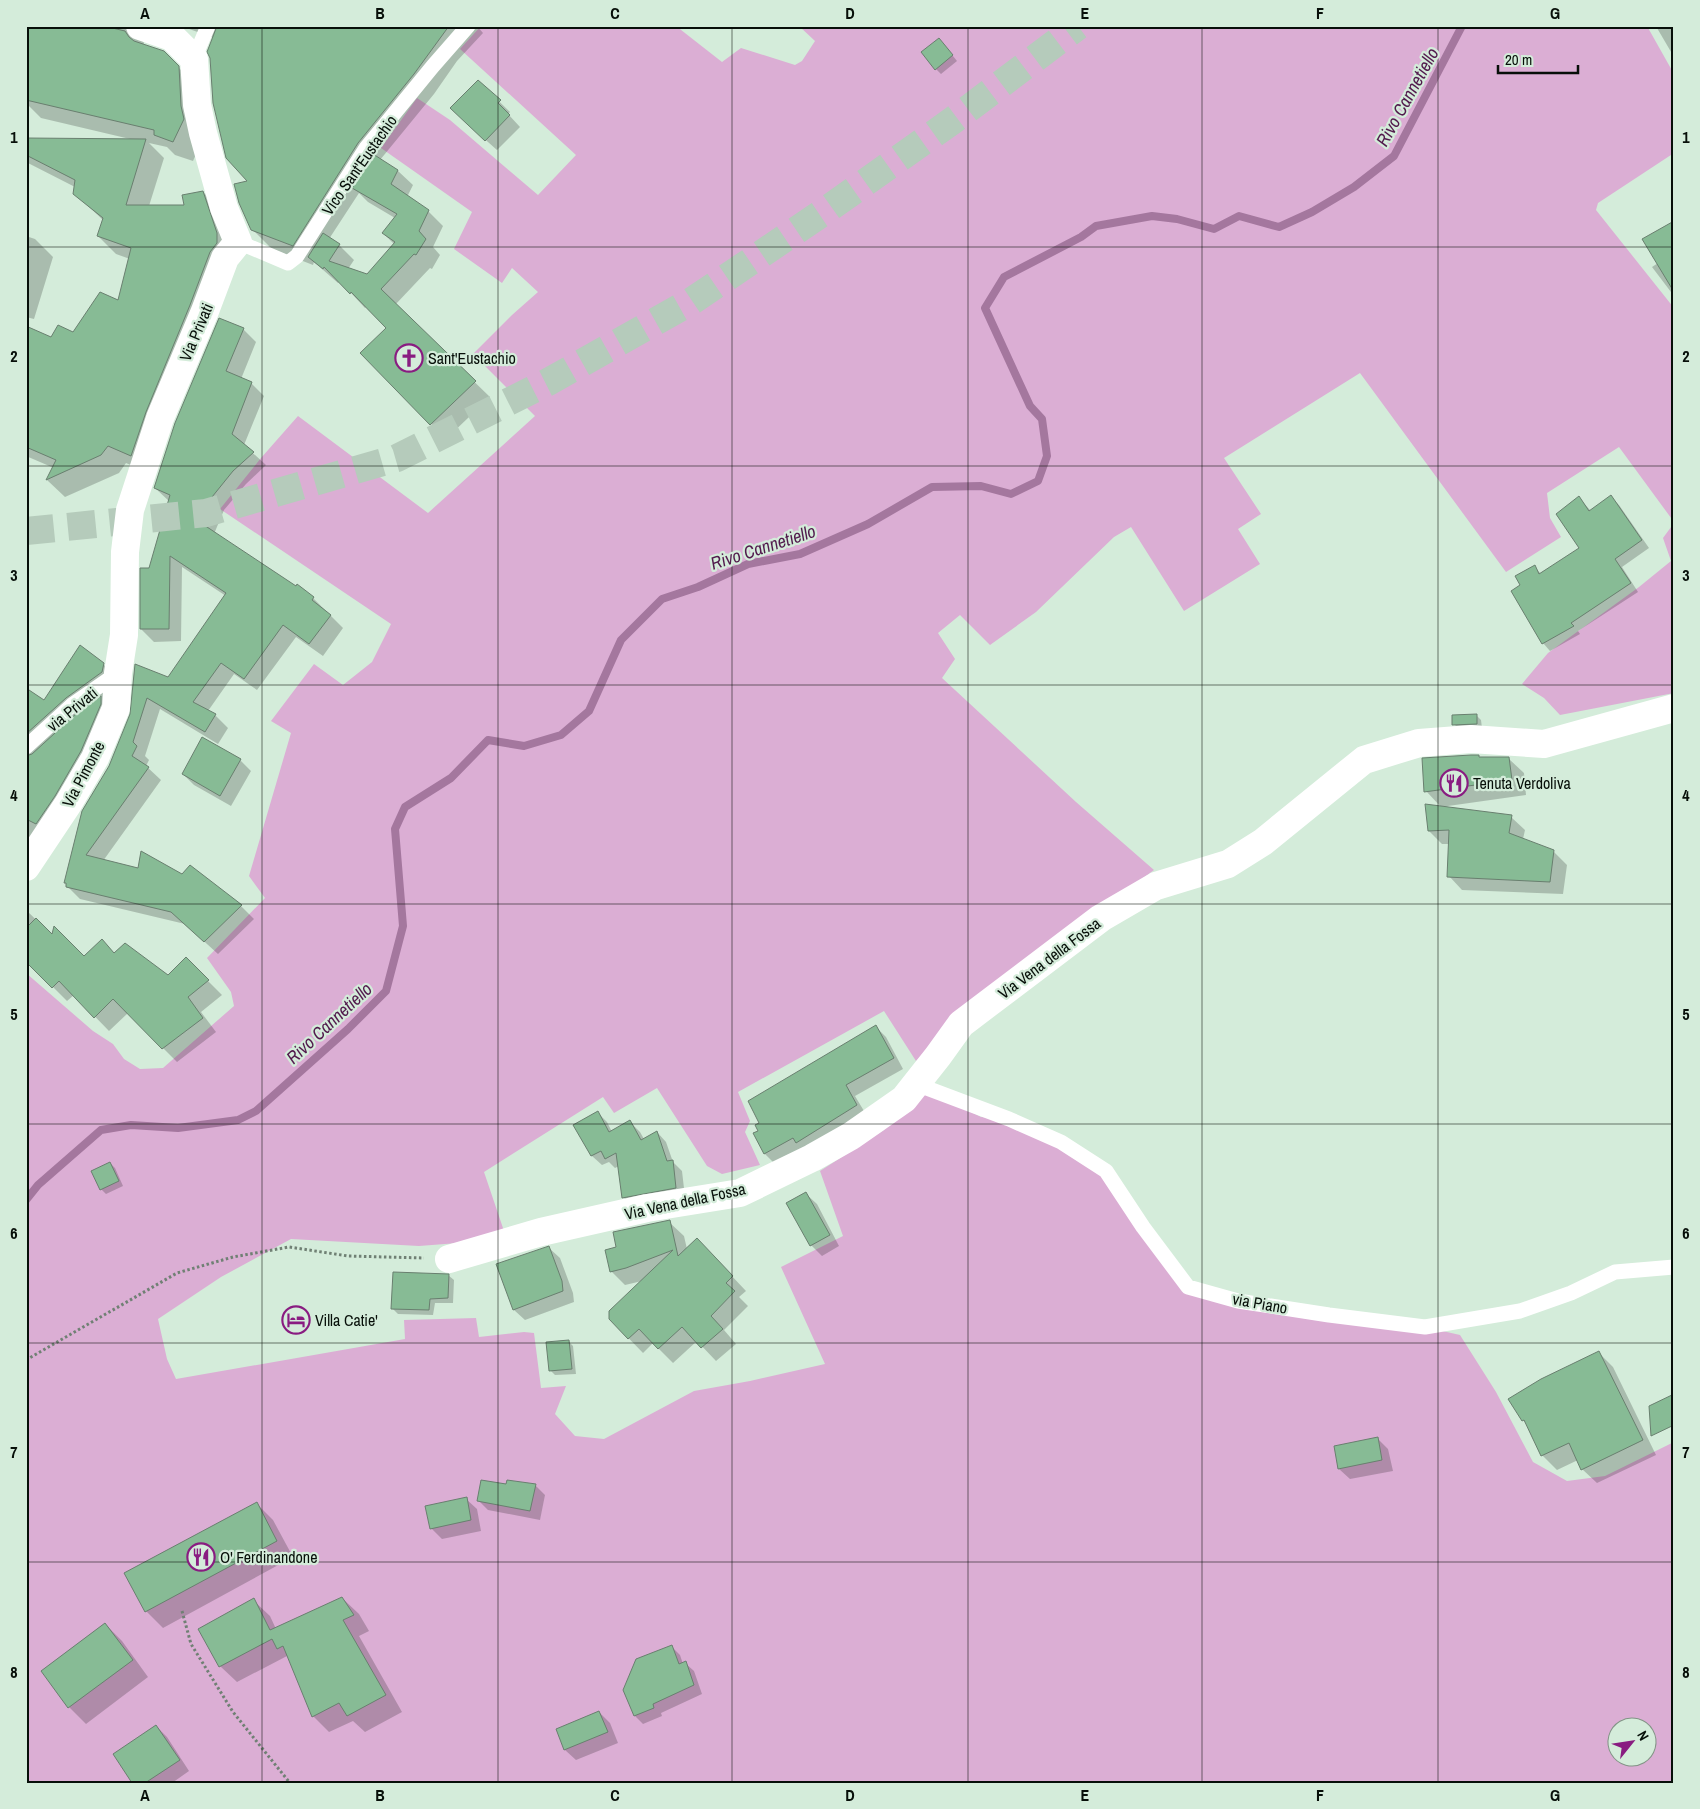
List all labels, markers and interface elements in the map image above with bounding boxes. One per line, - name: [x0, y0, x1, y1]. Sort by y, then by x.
- text: A: [140, 2, 150, 24]
- text: B: [375, 2, 385, 24]
- text: C: [610, 2, 620, 24]
- text: D: [845, 2, 855, 24]
- text: E: [1081, 2, 1090, 24]
- text: F: [1316, 2, 1324, 24]
- text: G: [1550, 2, 1560, 24]
- scale bar: [1498, 42, 1578, 74]
- water label: Rivo Cannetiello: [1370, 43, 1444, 151]
- text: 20 m: [1505, 49, 1532, 70]
- street label: Vico Sant'Eustachio: [316, 111, 402, 219]
- text: 1: [10, 126, 18, 148]
- text: 1: [1682, 126, 1690, 148]
- street label: Via Privati: [174, 300, 218, 364]
- church icon: Sant'Eustachio: [394, 343, 424, 373]
- text: 2: [10, 345, 18, 367]
- text: 2: [1682, 345, 1690, 367]
- place label: Sant'Eustachio: [428, 347, 516, 369]
- water label: Rivo Cannetiello: [707, 518, 819, 576]
- text: 3: [10, 564, 18, 586]
- text: 3: [1682, 564, 1690, 586]
- street label: via Privati: [42, 682, 102, 736]
- street label: Via Pimonte: [56, 737, 110, 811]
- restaurant icon: Tenuta Verdoliva: [1439, 768, 1469, 798]
- place label: Tenuta Verdoliva: [1473, 772, 1571, 794]
- text: 4: [10, 784, 18, 806]
- text: 4: [1682, 784, 1690, 806]
- street label: Via Vena della Fossa: [993, 912, 1105, 1004]
- water label: Rivo Cannetiello: [281, 977, 377, 1069]
- text: 5: [10, 1003, 18, 1025]
- text: 5: [1682, 1003, 1690, 1025]
- street label: Via Vena della Fossa: [622, 1177, 748, 1225]
- text: 6: [10, 1222, 18, 1244]
- text: 6: [1682, 1222, 1690, 1244]
- street label: via Piano: [1231, 1287, 1289, 1319]
- hotel icon: Villa Catie': [281, 1305, 311, 1335]
- place label: Villa Catie': [315, 1309, 378, 1331]
- text: 7: [10, 1441, 18, 1463]
- text: 7: [1682, 1441, 1690, 1463]
- restaurant icon: O' Ferdinandone: [186, 1542, 216, 1572]
- place label: O' Ferdinandone: [220, 1546, 317, 1568]
- text: 8: [10, 1661, 18, 1683]
- text: 8: [1682, 1661, 1690, 1683]
- north arrow: [1608, 1716, 1658, 1766]
- text: N: [1633, 1727, 1653, 1744]
- text: A: [140, 1784, 150, 1806]
- text: B: [375, 1784, 385, 1806]
- text: C: [610, 1784, 620, 1806]
- text: D: [845, 1784, 855, 1806]
- text: E: [1081, 1784, 1090, 1806]
- text: F: [1316, 1784, 1324, 1806]
- text: G: [1550, 1784, 1560, 1806]

